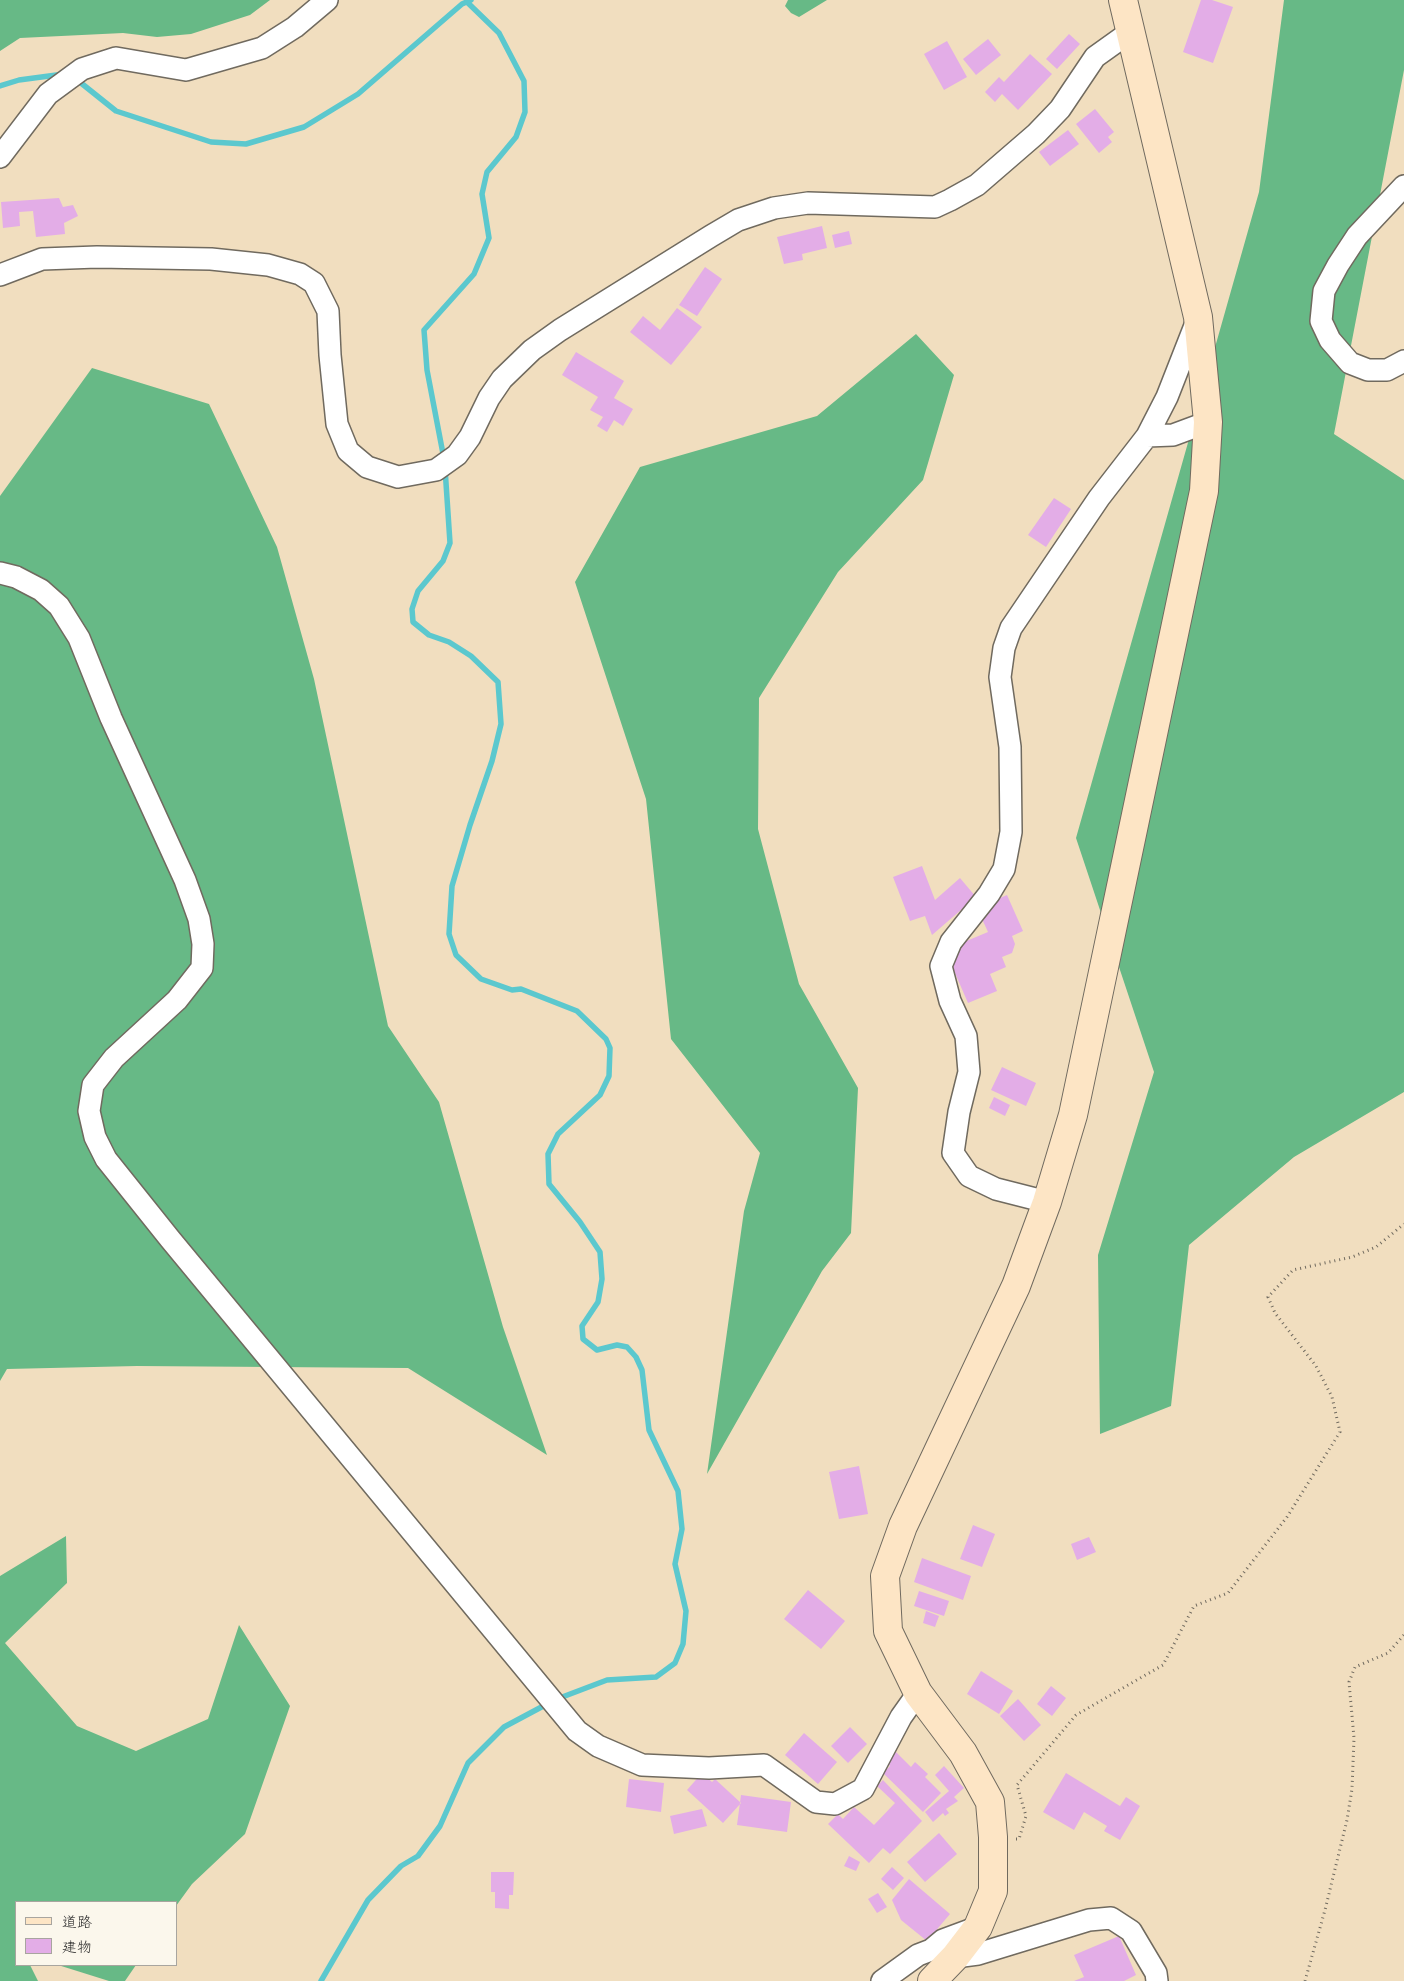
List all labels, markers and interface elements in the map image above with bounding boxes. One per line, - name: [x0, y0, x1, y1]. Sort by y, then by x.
- legend: [15, 1901, 178, 1966]
- text: 道路: [62, 1913, 92, 1932]
- text: 建物: [62, 1938, 92, 1957]

